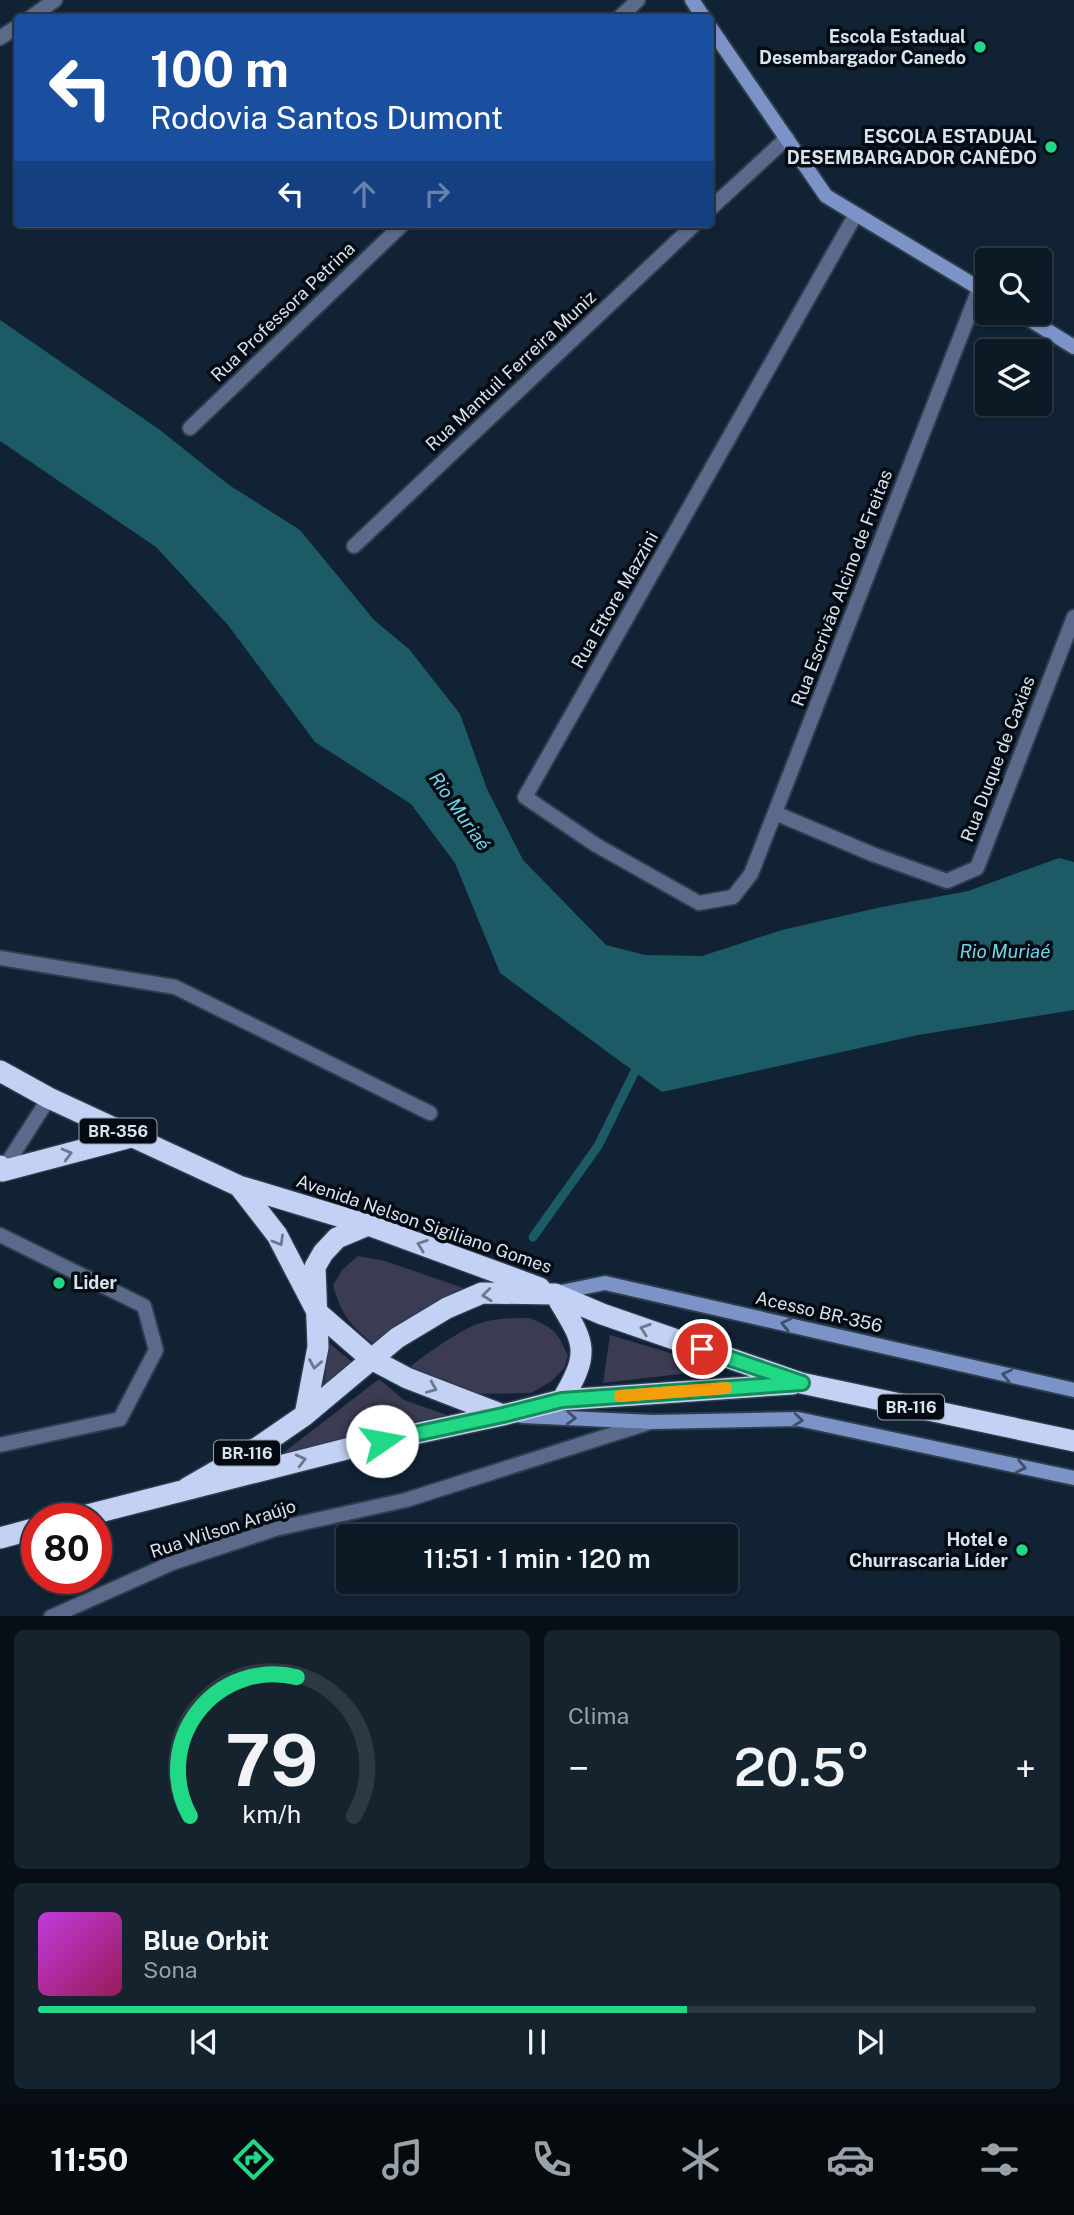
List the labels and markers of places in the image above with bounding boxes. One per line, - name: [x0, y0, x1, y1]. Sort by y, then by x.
- place label: Escola Estadual Desembargador Canedo: [759, 26, 966, 68]
- marker: Escola Estadual Desembargador Canedo: [972, 39, 988, 55]
- place label: ESCOLA ESTADUAL DESEMBARGADOR CANÊDO: [787, 126, 1037, 168]
- marker: ESCOLA ESTADUAL DESEMBARGADOR CANÊDO: [1043, 139, 1059, 155]
- place label: Lider: [73, 1272, 118, 1293]
- marker: Lider: [51, 1275, 67, 1291]
- pin: [672, 1319, 732, 1379]
- place label: Hotel e Churrascaria Líder: [849, 1529, 1009, 1571]
- marker: Hotel e Churrascaria Líder: [1014, 1542, 1030, 1558]

